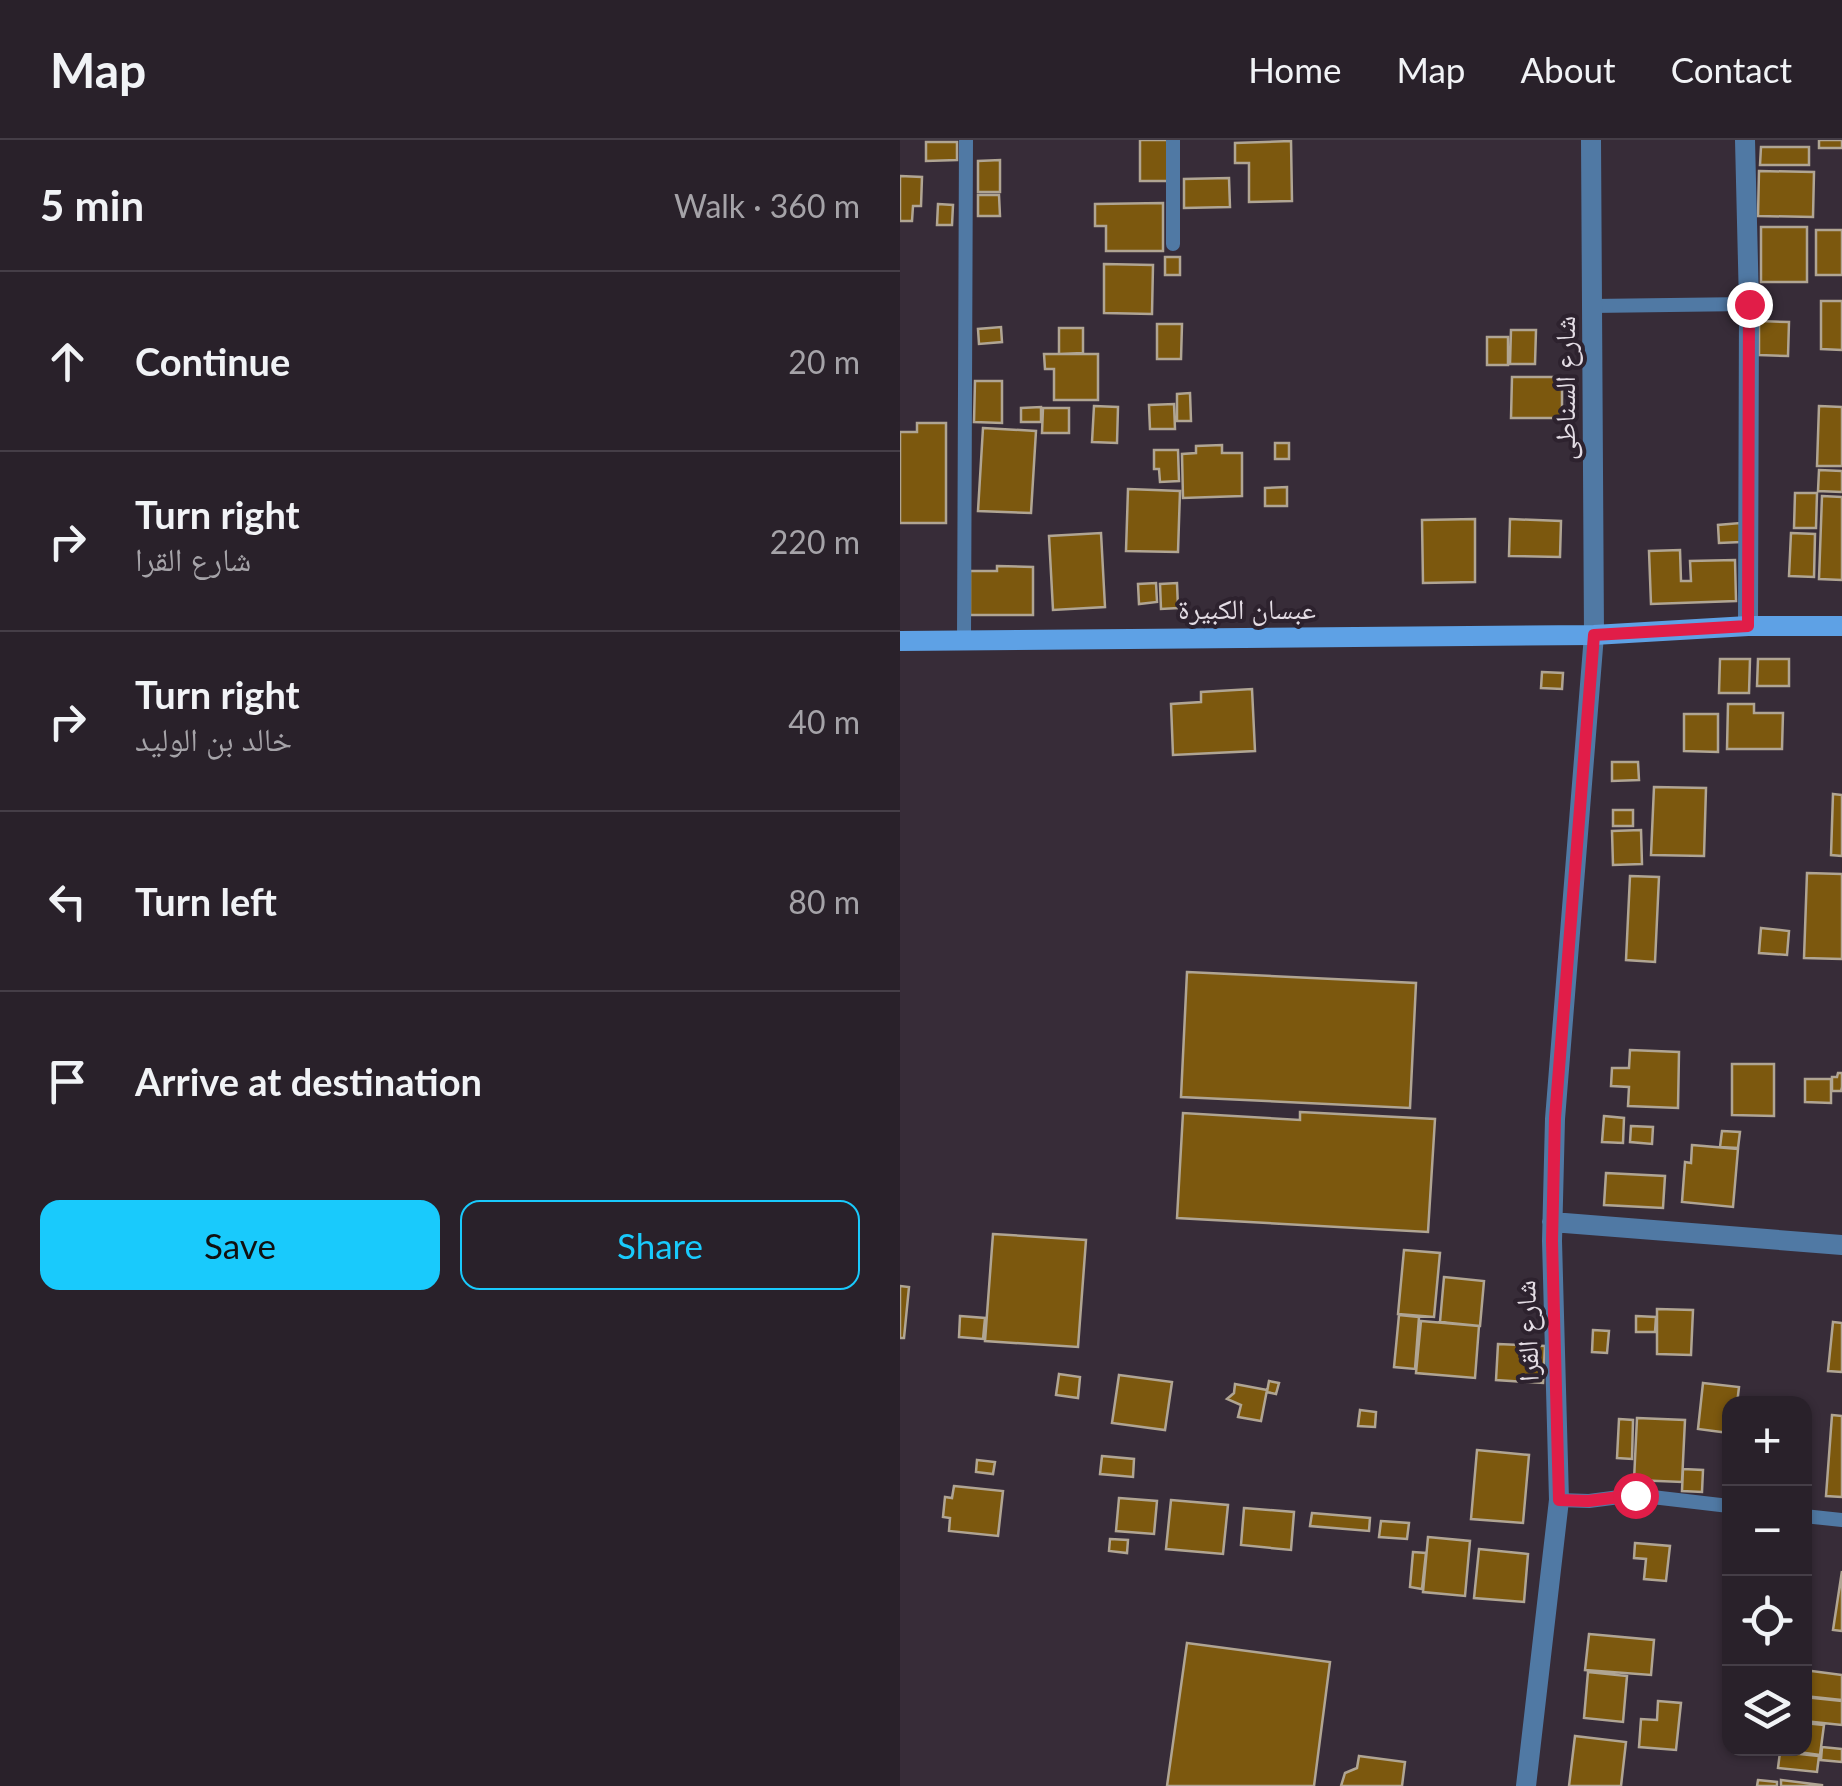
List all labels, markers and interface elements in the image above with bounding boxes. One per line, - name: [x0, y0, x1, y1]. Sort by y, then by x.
- text: Map: [50, 41, 146, 98]
- text: Home: [1248, 48, 1341, 90]
- text: Map: [1396, 48, 1465, 90]
- text: About: [1520, 48, 1616, 90]
- text: Contact: [1671, 48, 1792, 90]
- text: 5 min: [40, 180, 144, 230]
- text: Walk · 360 m: [674, 186, 860, 225]
- route end: [1727, 282, 1773, 328]
- street label: شارع السناطى: [1547, 316, 1583, 460]
- icon: ahead: [40, 334, 95, 389]
- text: Continue: [135, 338, 290, 384]
- text: 20 m: [788, 342, 860, 381]
- text: Turn right: [135, 491, 300, 537]
- icon: right: [40, 514, 95, 569]
- text: 220 m: [770, 522, 860, 561]
- text: شارع القرا: [135, 539, 251, 578]
- street label: عبسان الكبيرة: [1178, 591, 1316, 626]
- text: Turn right: [135, 671, 300, 717]
- icon: right: [40, 694, 95, 749]
- text: 40 m: [788, 702, 860, 741]
- text: خالد بن الوليد: [135, 719, 292, 758]
- icon: left: [40, 874, 95, 929]
- text: Turn left: [135, 878, 277, 924]
- text: 80 m: [788, 882, 860, 921]
- icon: arrive: [40, 1054, 95, 1109]
- text: Arrive at destination: [135, 1058, 482, 1104]
- button: Save: [40, 1200, 440, 1290]
- button: Share: [460, 1200, 860, 1290]
- street label: شارع القرا: [1507, 1279, 1547, 1383]
- map controls: [1722, 1396, 1812, 1756]
- button: +: [1722, 1396, 1812, 1486]
- route start: [1613, 1473, 1659, 1519]
- button: −: [1722, 1486, 1812, 1576]
- button: locate: [1722, 1576, 1812, 1666]
- button: layers: [1722, 1666, 1812, 1756]

